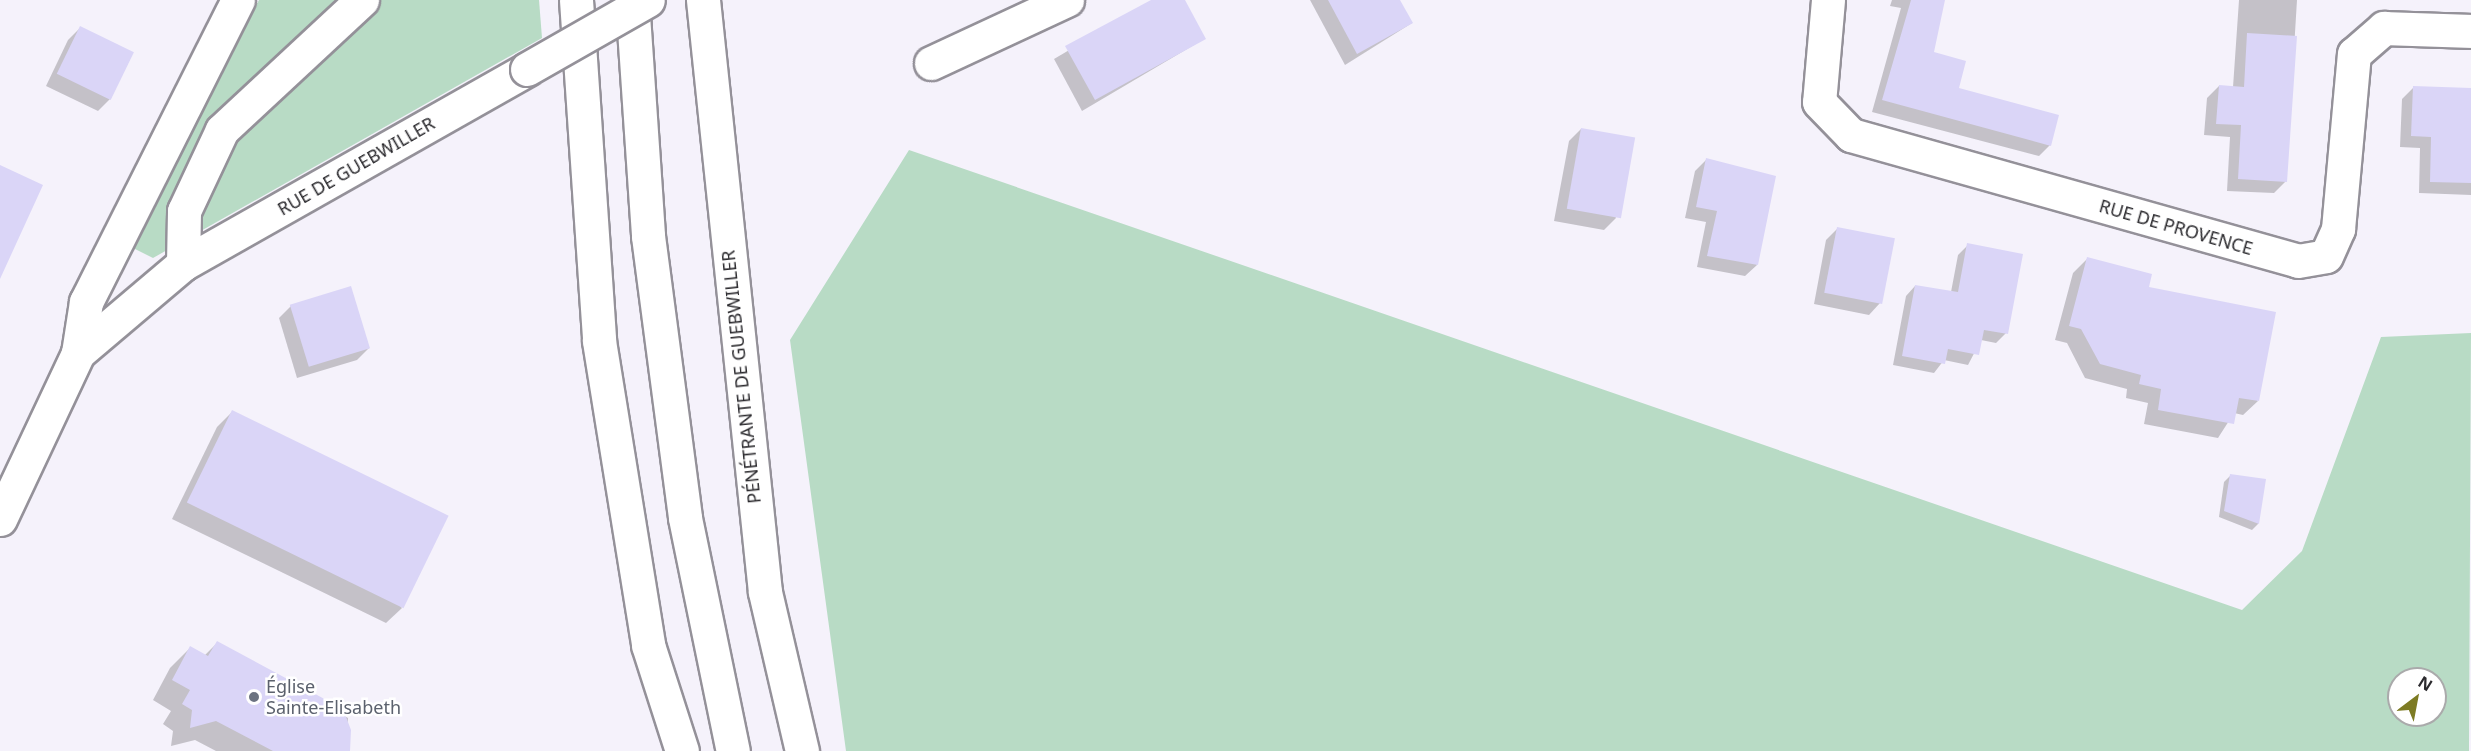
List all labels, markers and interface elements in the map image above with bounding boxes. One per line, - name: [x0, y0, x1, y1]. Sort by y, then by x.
- street label: RUE DE GUEBWILLER: [274, 112, 438, 220]
- street label: RUE DE PROVENCE: [2097, 195, 2255, 259]
- street label: PÉNÉTRANTE DE GUEBWILLER: [717, 249, 765, 505]
- north arrow: [2387, 667, 2447, 727]
- text: N: [2414, 671, 2437, 696]
- place label: Église Sainte-Elisabeth: [266, 676, 401, 718]
- marker: Église Sainte-Elisabeth: [247, 690, 261, 704]

